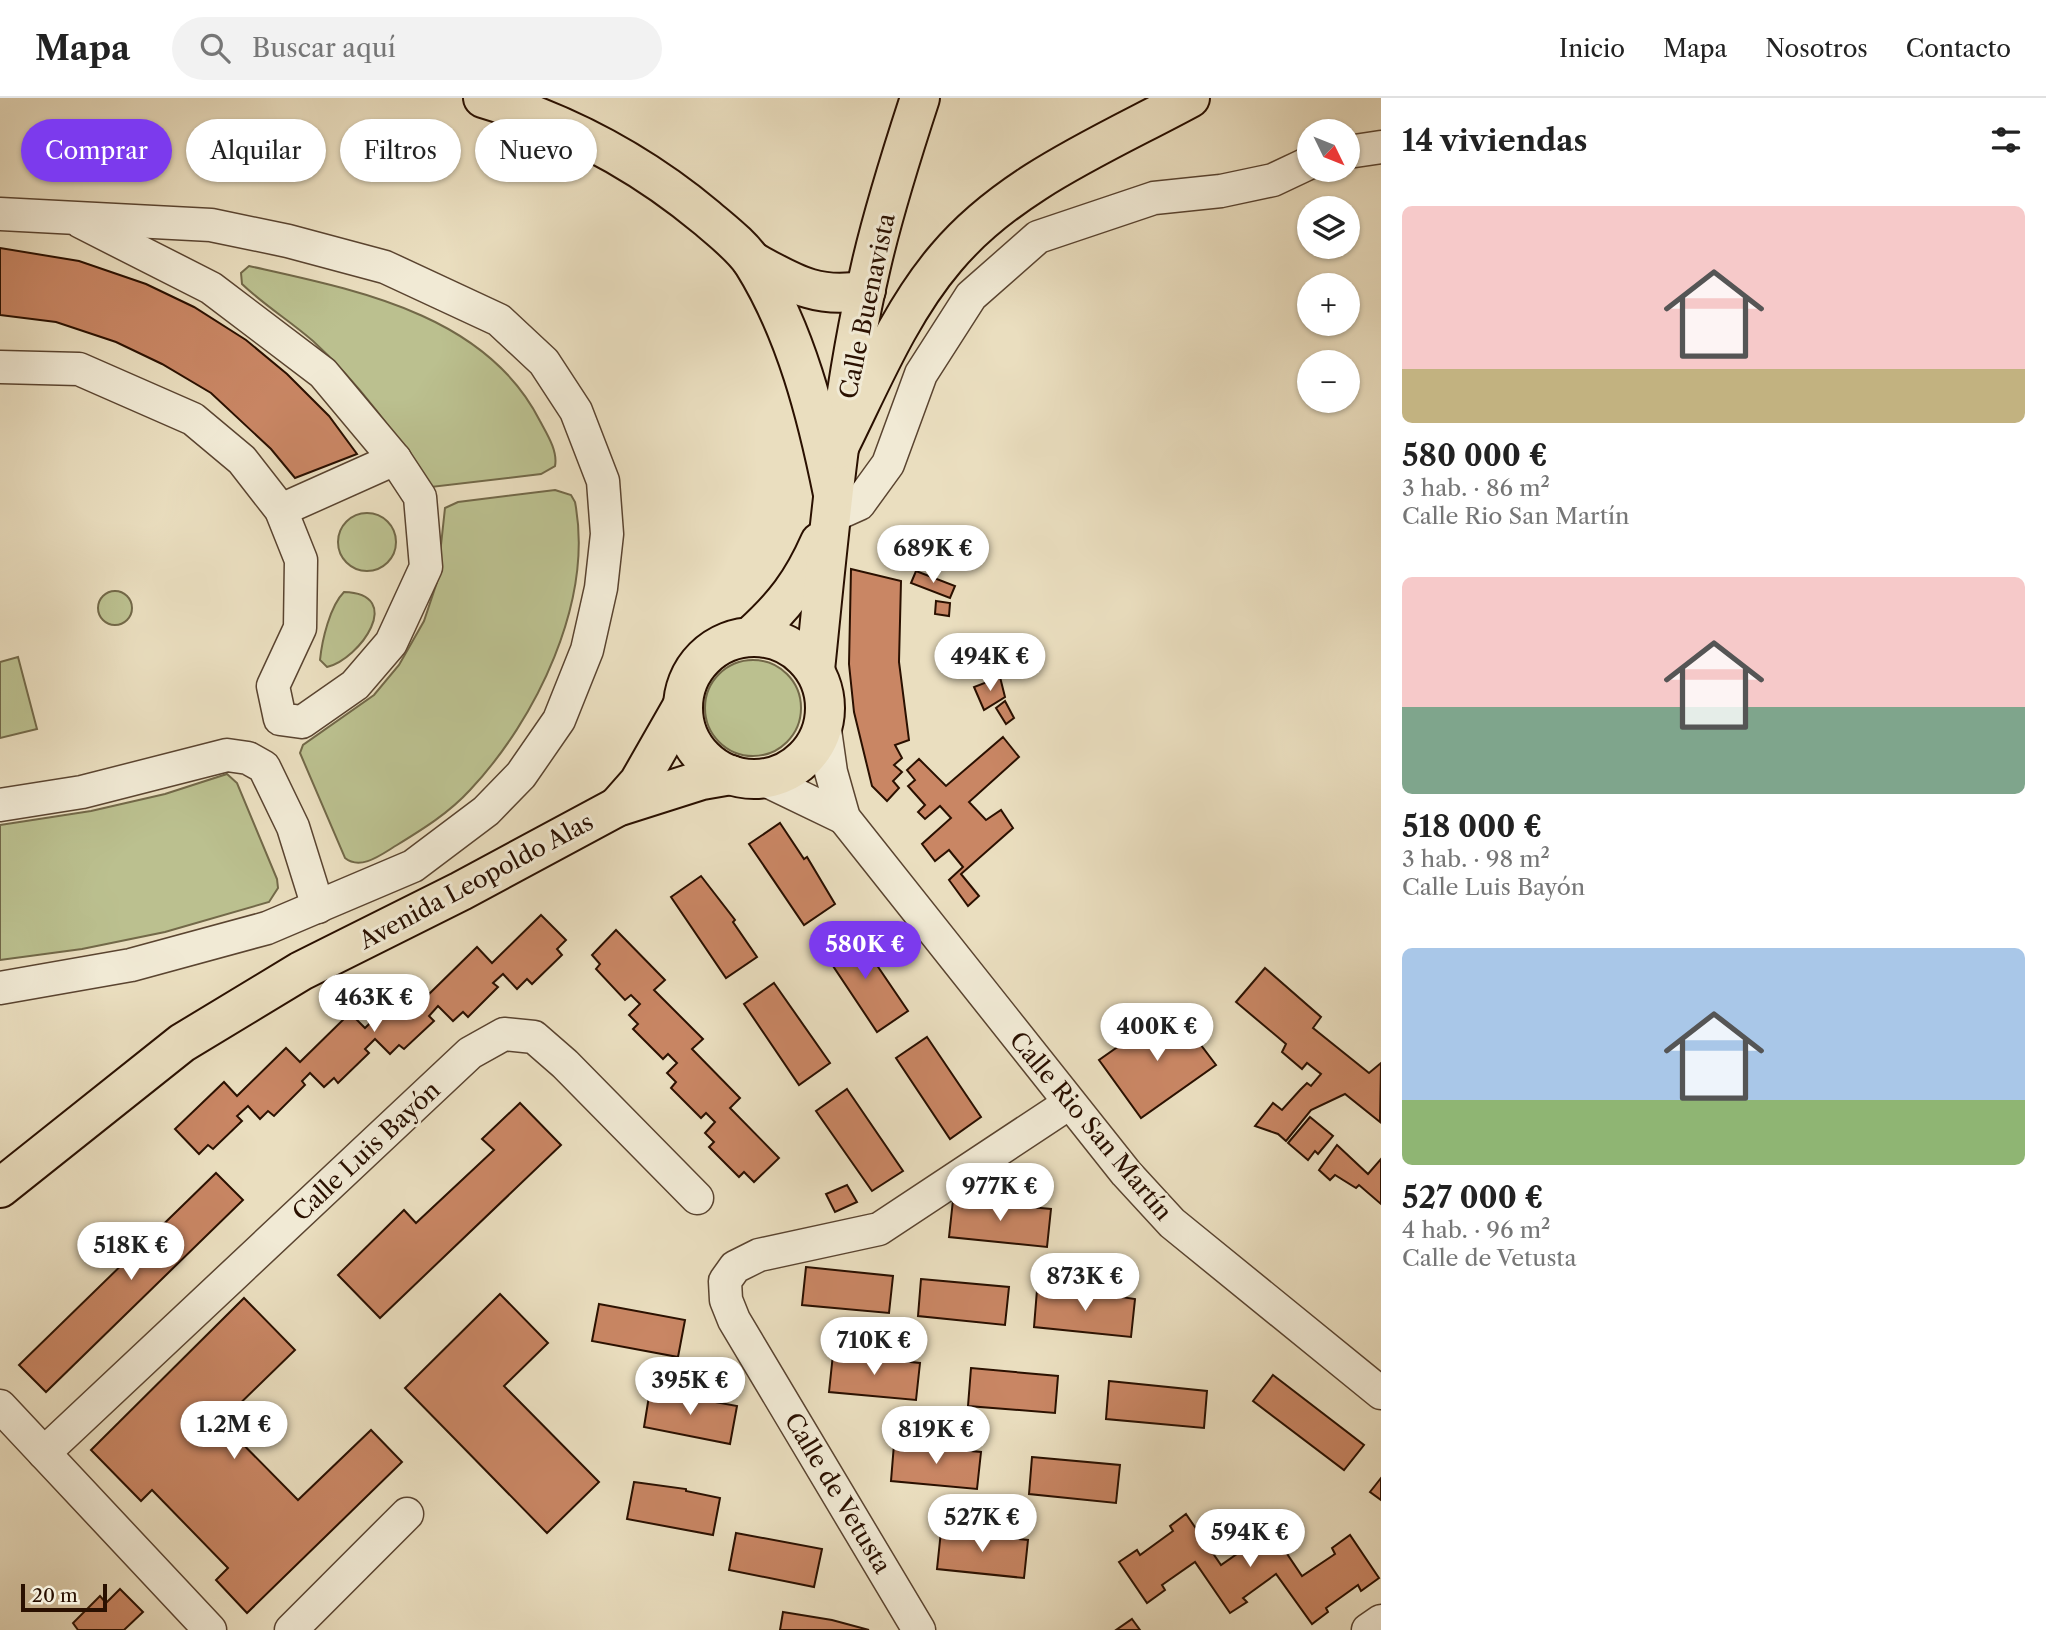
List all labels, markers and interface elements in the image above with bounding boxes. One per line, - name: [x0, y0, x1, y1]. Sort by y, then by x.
- search box: [172, 17, 662, 80]
- text: Mapa: [35, 28, 130, 69]
- icon: search: [196, 29, 234, 67]
- text: Buscar aquí: [252, 32, 396, 64]
- text: Inicio: [1559, 34, 1625, 63]
- text: Mapa: [1663, 34, 1727, 63]
- text: Nosotros: [1765, 34, 1868, 63]
- text: Contacto: [1906, 34, 2011, 63]
- chip: Comprar: [21, 119, 172, 182]
- chip: Alquilar: [186, 119, 326, 182]
- chip: Filtros: [340, 119, 461, 182]
- chip: Nuevo: [475, 119, 597, 182]
- north arrow: [1297, 119, 1360, 182]
- map controls: [1297, 119, 1360, 413]
- icon: filters: [1987, 121, 2025, 159]
- text: 14 viviendas: [1402, 122, 1588, 159]
- button: layers: [1297, 196, 1360, 259]
- street label: Calle Buenavista: [833, 210, 901, 401]
- icon: home: [1651, 251, 1777, 377]
- button: +: [1297, 273, 1360, 336]
- button: −: [1297, 350, 1360, 413]
- text: 580 000 €: [1402, 437, 1548, 474]
- text: 3 hab. · 86 m²: [1402, 474, 1550, 502]
- text: Calle Rio San Martín: [1402, 502, 1629, 530]
- pin: 689K €: [876, 526, 990, 585]
- text: 689K €: [893, 534, 973, 562]
- icon: home: [1651, 622, 1777, 748]
- pin: 494K €: [933, 634, 1047, 693]
- text: 494K €: [950, 642, 1030, 670]
- street label: Avenida Leopoldo Alas: [353, 807, 598, 956]
- text: 518 000 €: [1402, 808, 1542, 845]
- text: 3 hab. · 98 m²: [1402, 845, 1550, 873]
- text: Calle Luis Bayón: [1402, 873, 1585, 901]
- pin: 580K €: [808, 922, 922, 981]
- text: 580K €: [825, 930, 905, 958]
- pin: 463K €: [317, 974, 431, 1034]
- text: 463K €: [335, 983, 413, 1011]
- icon: home: [1651, 993, 1777, 1119]
- pin: 400K €: [1100, 1004, 1214, 1063]
- text: 400K €: [1116, 1012, 1198, 1040]
- street label: Calle Rio San Martín: [1004, 1026, 1178, 1226]
- street label: Calle Luis Bayón: [286, 1075, 446, 1227]
- pin: 977K €: [943, 1164, 1057, 1223]
- text: 977K €: [962, 1172, 1038, 1200]
- text: 527 000 €: [1402, 1179, 1543, 1216]
- text: 4 hab. · 96 m²: [1402, 1216, 1550, 1244]
- pin: 518K €: [74, 1222, 188, 1282]
- text: 518K €: [93, 1231, 169, 1259]
- text: Calle de Vetusta: [1402, 1244, 1577, 1272]
- pin: 873K €: [1028, 1254, 1142, 1313]
- text: 873K €: [1046, 1262, 1124, 1290]
- pin: 710K €: [817, 1318, 931, 1377]
- text: 710K €: [836, 1326, 912, 1354]
- pin: 395K €: [633, 1358, 747, 1417]
- text: 395K €: [651, 1366, 729, 1394]
- pin: 1.2M €: [177, 1402, 291, 1461]
- pin: 819K €: [879, 1406, 993, 1466]
- street label: Calle de Vetusta: [779, 1407, 898, 1579]
- text: 1.2M €: [196, 1410, 272, 1438]
- text: 819K €: [898, 1415, 974, 1443]
- pin: 527K €: [925, 1494, 1039, 1554]
- text: 527K €: [944, 1503, 1020, 1531]
- pin: 594K €: [1193, 1510, 1307, 1569]
- text: 594K €: [1211, 1518, 1289, 1546]
- scale bar: [21, 1581, 107, 1613]
- text: 20 m: [32, 1584, 78, 1607]

